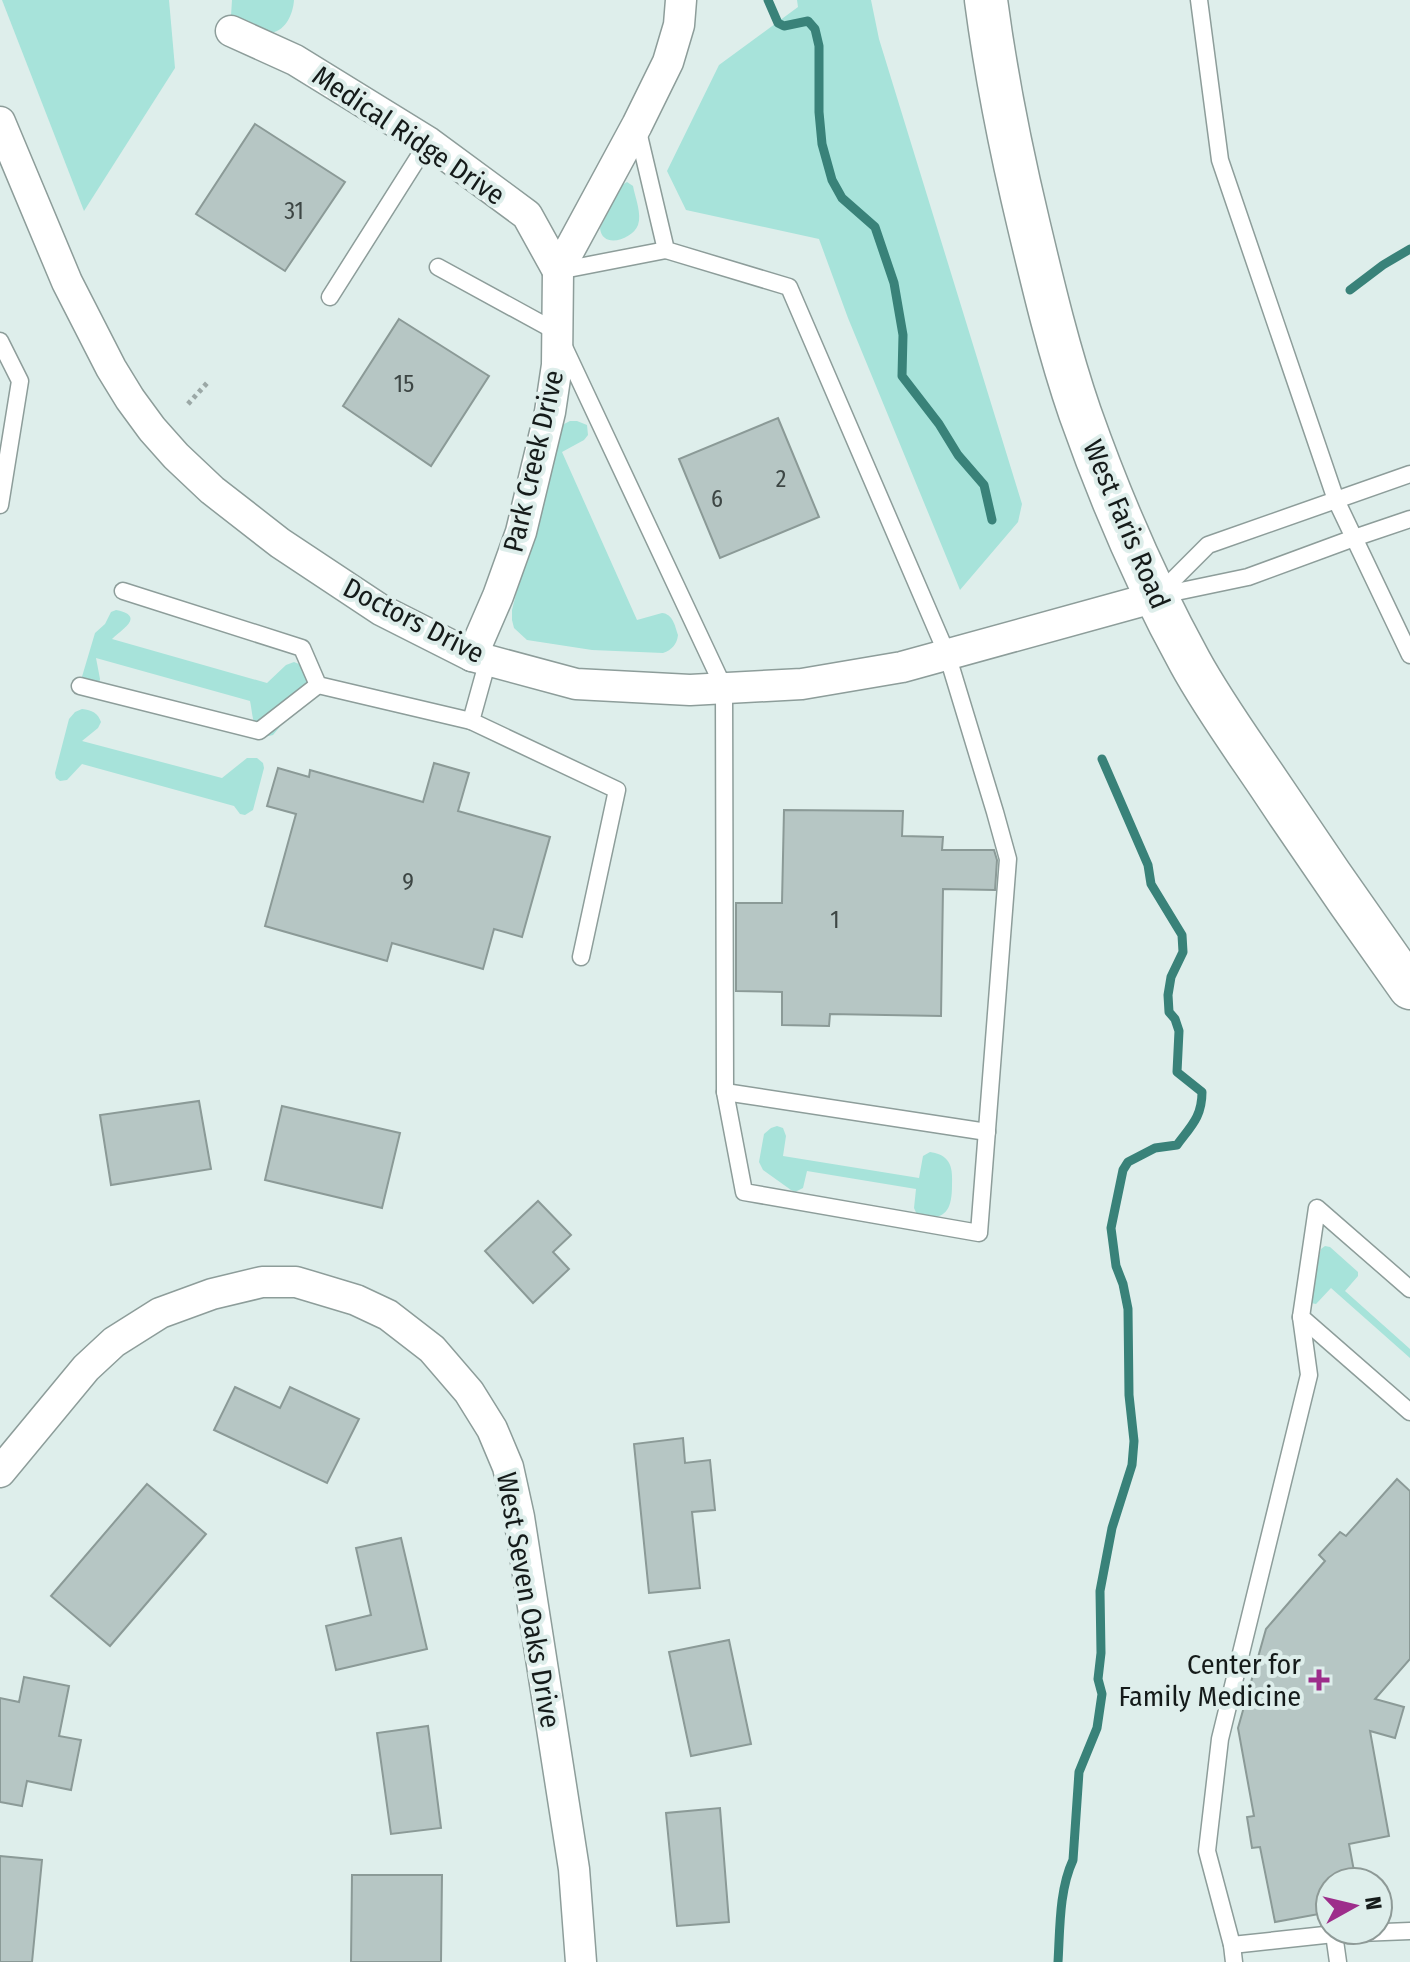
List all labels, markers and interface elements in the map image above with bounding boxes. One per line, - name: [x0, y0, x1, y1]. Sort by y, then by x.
- street label: Medical Ridge Drive: [306, 59, 511, 212]
- house number: 31: [284, 197, 304, 225]
- street label: Park Creek Drive: [497, 367, 570, 555]
- house number: 15: [394, 370, 414, 398]
- street label: West Faris Road: [1076, 435, 1177, 613]
- house number: 2: [776, 465, 786, 493]
- house number: 6: [711, 485, 723, 513]
- street label: Doctors Drive: [338, 571, 490, 670]
- house number: 9: [402, 868, 414, 896]
- house number: 1: [830, 906, 840, 934]
- street label: West Seven Oaks Drive: [490, 1470, 567, 1731]
- place label: Center for Family Medicine: [1118, 1648, 1301, 1713]
- marker: Center for Family Medicine: [1308, 1669, 1330, 1691]
- north arrow: [1314, 1866, 1394, 1946]
- text: N: [1359, 1895, 1388, 1912]

